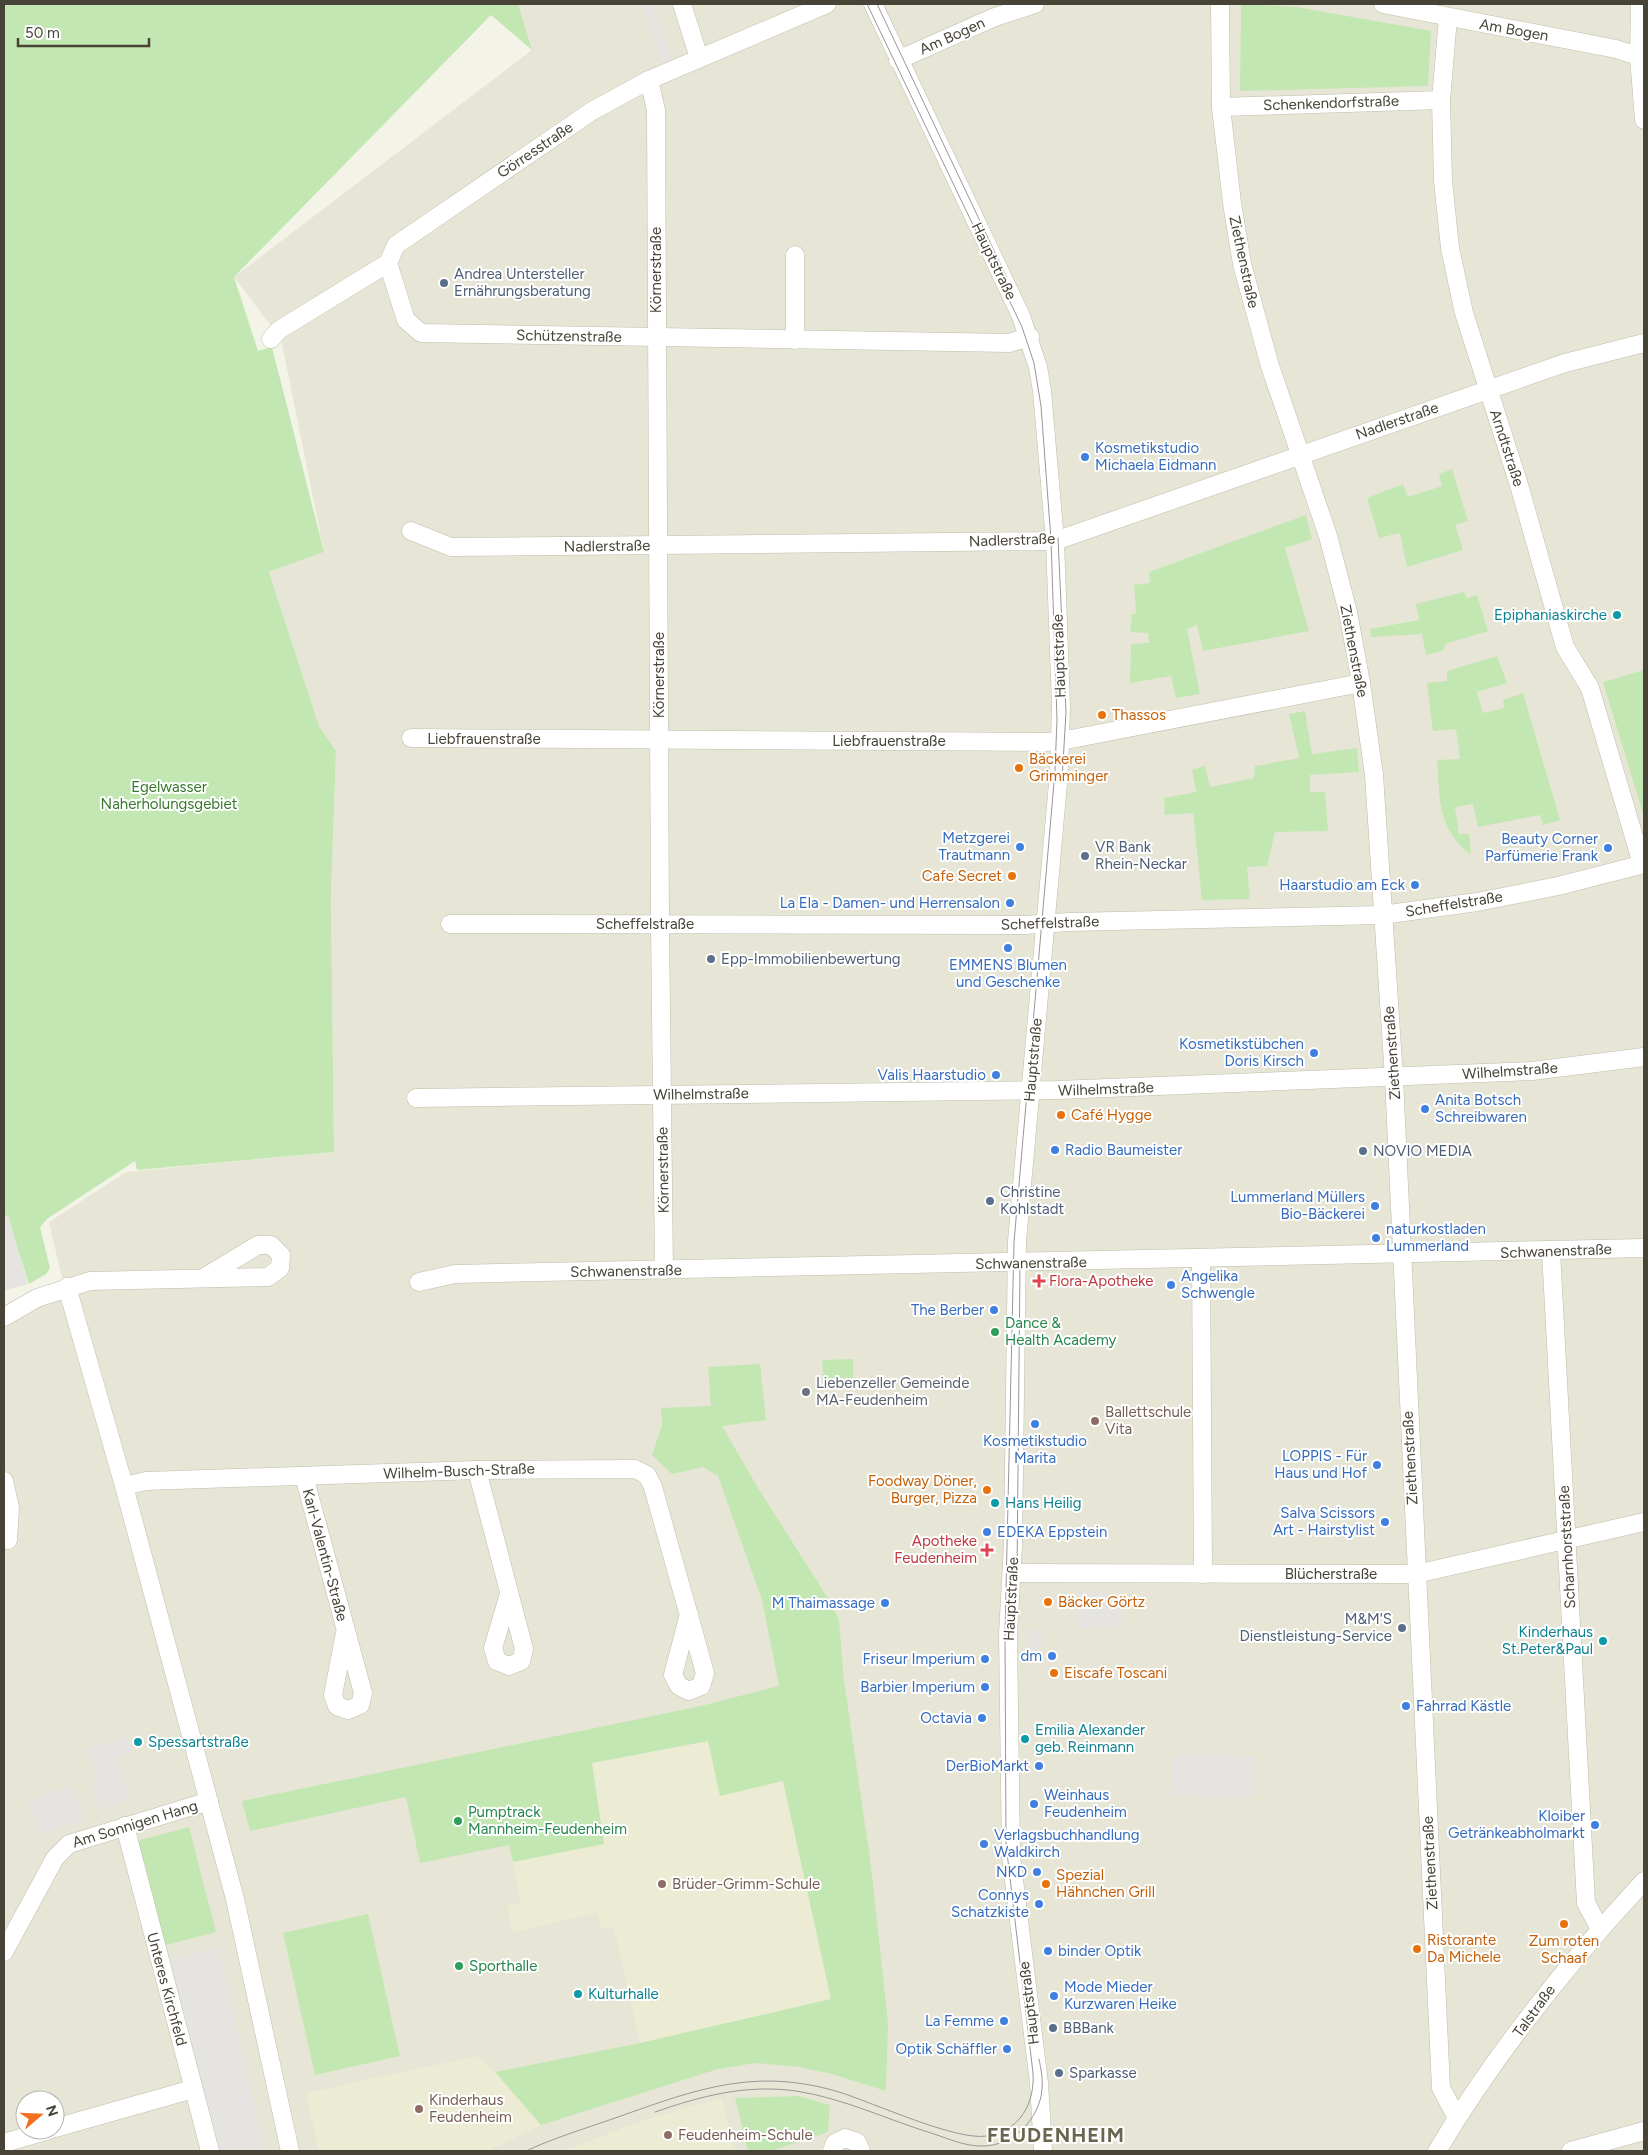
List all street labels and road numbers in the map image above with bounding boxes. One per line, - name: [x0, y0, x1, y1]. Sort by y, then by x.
- street label: Am Bogen: [916, 14, 988, 58]
- street label: Am Bogen: [1478, 15, 1550, 45]
- street label: Schenkendorfstraße: [1263, 92, 1399, 114]
- street label: Görresstraße: [494, 118, 576, 182]
- street label: Ziethenstraße: [1225, 214, 1263, 310]
- street label: Hauptstraße: [968, 219, 1020, 303]
- street label: Körnerstraße: [647, 227, 665, 313]
- street label: Schützenstraße: [516, 326, 622, 346]
- street label: Nadlerstraße: [1353, 398, 1441, 444]
- street label: Arndtstraße: [1486, 407, 1528, 489]
- street label: Nadlerstraße: [968, 529, 1056, 551]
- street label: Nadlerstraße: [564, 536, 650, 556]
- street label: Ziethenstraße: [1336, 603, 1372, 699]
- street label: Hauptstraße: [1049, 614, 1069, 698]
- street label: Körnerstraße: [650, 632, 668, 718]
- street label: Liebfrauenstraße: [427, 730, 541, 748]
- street label: Liebfrauenstraße: [832, 732, 946, 750]
- street label: Scheffelstraße: [1404, 887, 1504, 921]
- street label: Scheffelstraße: [1000, 912, 1100, 934]
- street label: Scheffelstraße: [596, 915, 694, 933]
- street label: Ziethenstraße: [1380, 1006, 1404, 1100]
- street label: Hauptstraße: [1020, 1017, 1046, 1103]
- street label: Wilhelmstraße: [1462, 1059, 1558, 1083]
- street label: Wilhelmstraße: [1058, 1078, 1154, 1100]
- street label: Wilhelmstraße: [653, 1084, 749, 1104]
- street label: Körnerstraße: [653, 1127, 673, 1213]
- street label: Schwanenstraße: [1500, 1240, 1612, 1262]
- street label: Schwanenstraße: [975, 1253, 1087, 1273]
- street label: Schwanenstraße: [570, 1261, 682, 1281]
- street label: Ziethenstraße: [1399, 1411, 1421, 1505]
- street label: Wilhelm-Busch-Straße: [383, 1459, 535, 1483]
- street label: Scharnhorststraße: [1555, 1485, 1579, 1609]
- street label: Karl-Valentin-Straße: [299, 1487, 351, 1623]
- street label: Hauptstraße: [1000, 1557, 1022, 1641]
- street label: Blücherstraße: [1285, 1565, 1377, 1583]
- street label: Am Sonnigen Hang: [70, 1796, 200, 1852]
- street label: Ziethenstraße: [1419, 1816, 1441, 1910]
- street label: Unteres Kirchfeld: [143, 1930, 191, 2048]
- street label: Hauptstraße: [1015, 1960, 1043, 2046]
- street label: Talstraße: [1509, 1981, 1559, 2041]

